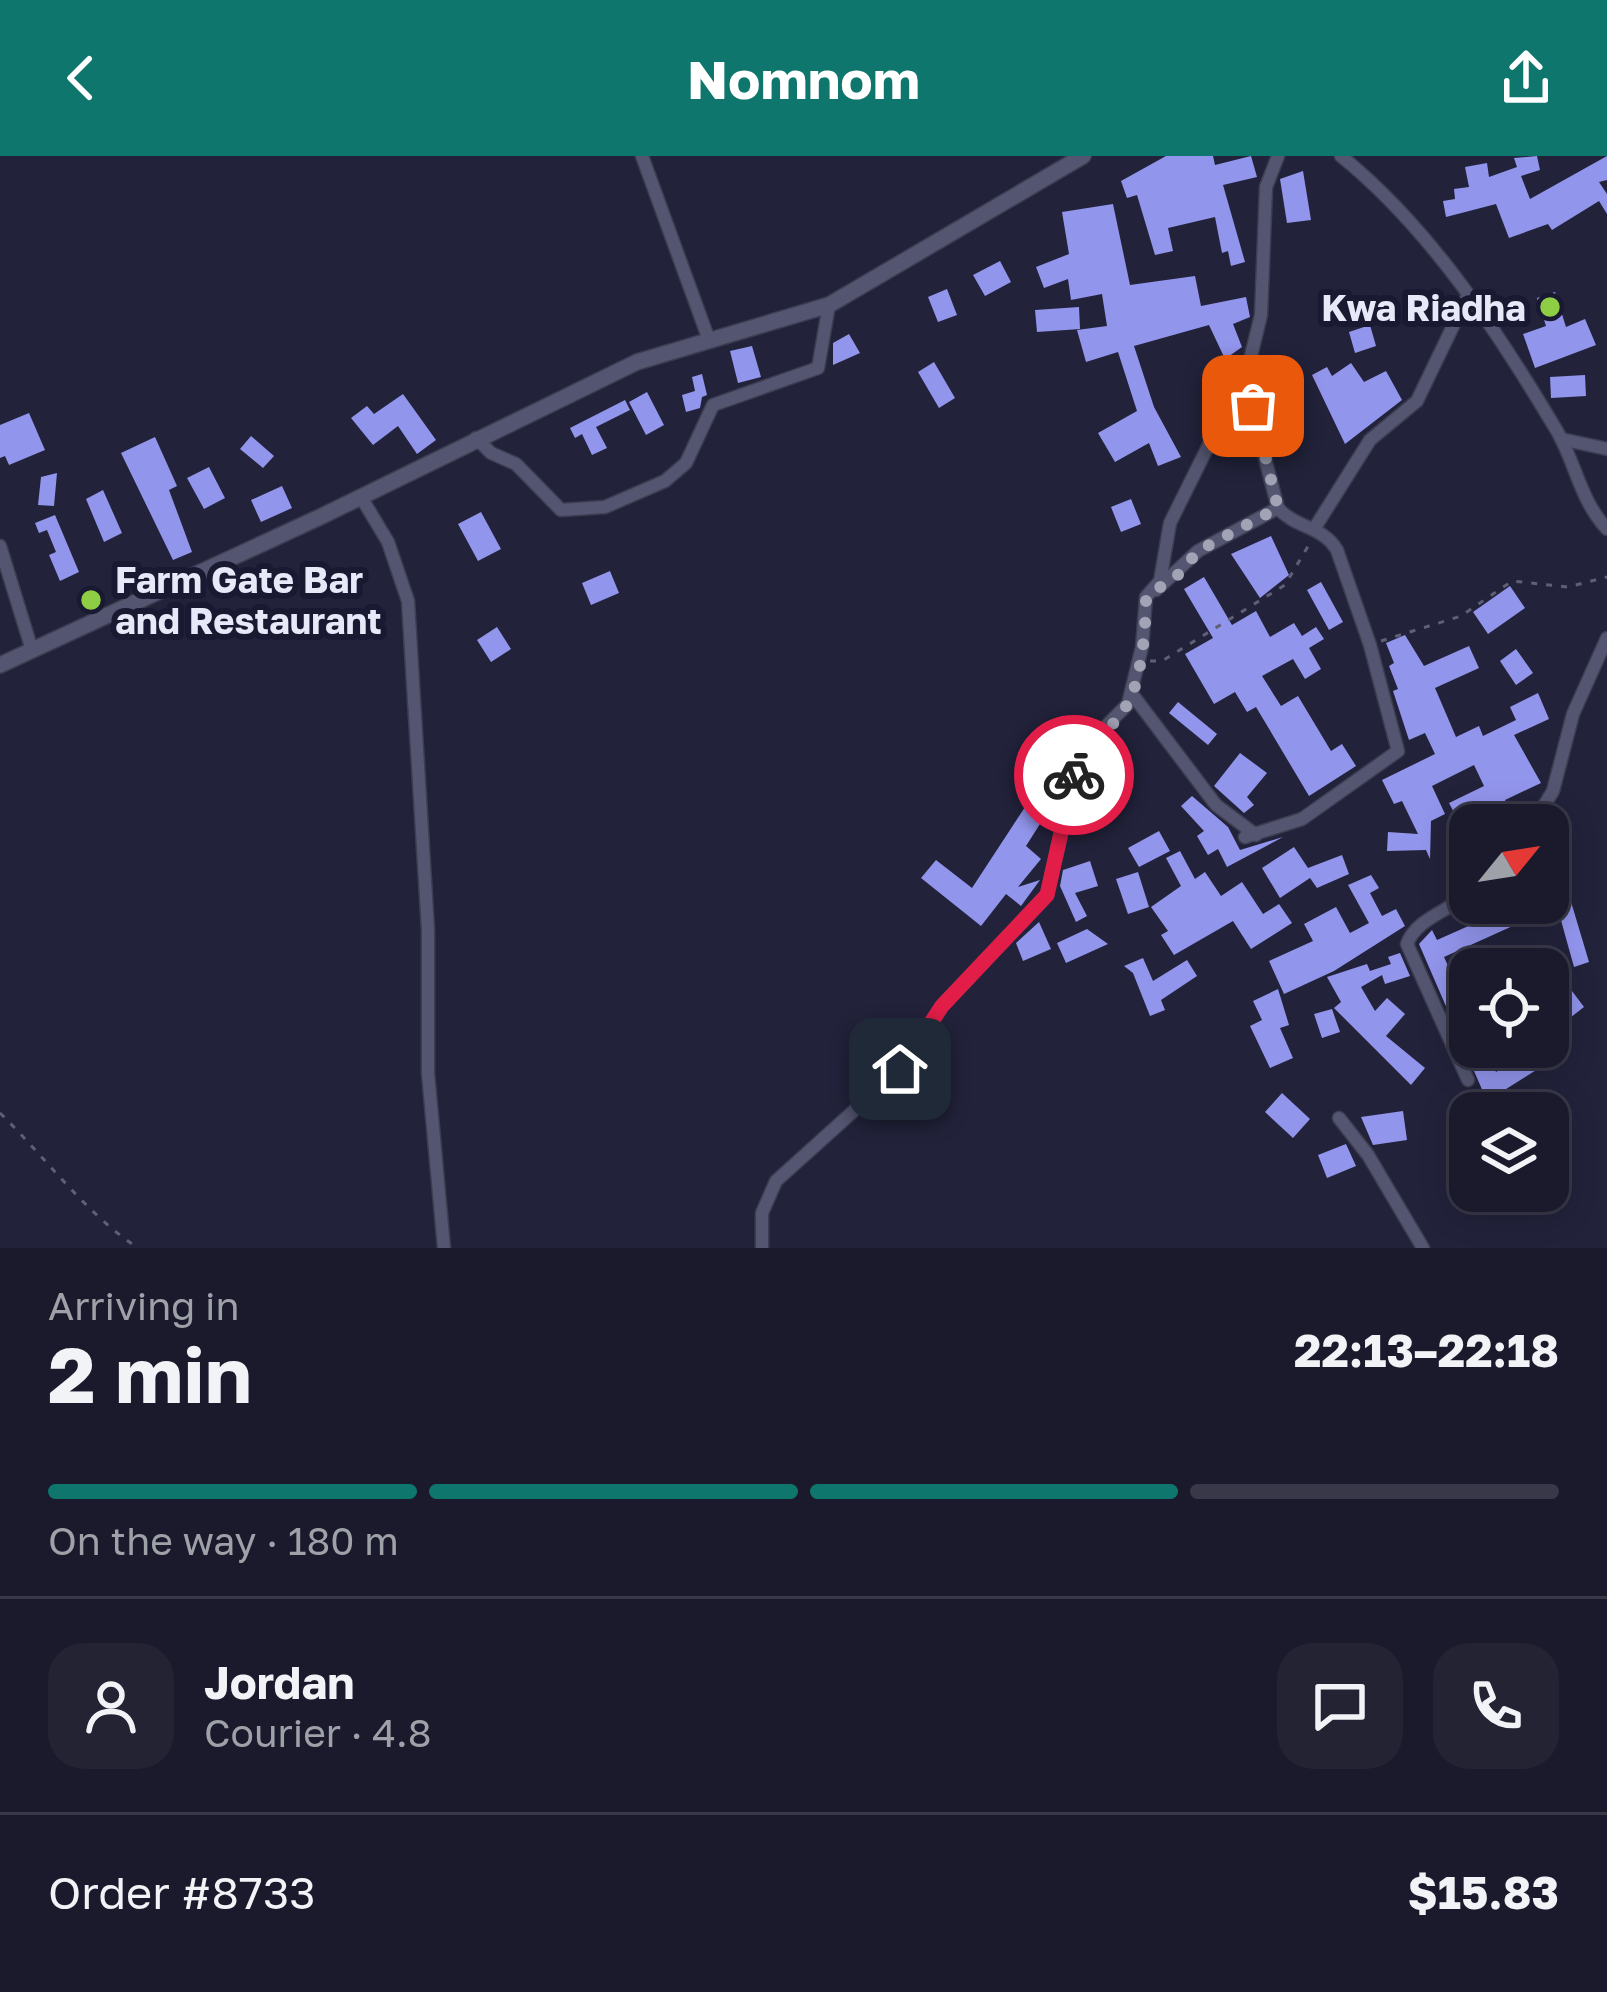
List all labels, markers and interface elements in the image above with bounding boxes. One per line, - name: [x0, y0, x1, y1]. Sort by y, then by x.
- icon: back: [48, 45, 114, 111]
- icon: share: [1493, 45, 1559, 111]
- text: Nomnom: [687, 46, 920, 111]
- place label: Kwa Riadha: [1321, 286, 1526, 329]
- marker: Kwa Riadha: [1537, 294, 1563, 320]
- pin: [1202, 355, 1304, 457]
- icon: bag: [1220, 373, 1286, 439]
- place label: Farm Gate Bar and Restaurant: [115, 558, 382, 642]
- marker: Farm Gate Bar and Restaurant: [78, 587, 104, 613]
- courier: [1014, 715, 1134, 835]
- icon: bike: [1041, 742, 1107, 808]
- north arrow: [1449, 804, 1569, 924]
- map controls: [1449, 804, 1569, 1212]
- button: locate: [1449, 948, 1569, 1068]
- pin: [849, 1018, 951, 1120]
- icon: home: [867, 1036, 933, 1102]
- button: layers: [1449, 1092, 1569, 1212]
- text: Arriving in: [48, 1282, 239, 1329]
- text: 22:13–22:18: [1294, 1323, 1559, 1377]
- text: 2 min: [48, 1327, 252, 1420]
- text: On the way · 180 m: [48, 1517, 399, 1564]
- button: person: [48, 1643, 174, 1769]
- button: chat: [1277, 1643, 1403, 1769]
- button: phone: [1433, 1643, 1559, 1769]
- text: Jordan: [204, 1655, 355, 1709]
- text: Courier · 4.8: [204, 1709, 432, 1756]
- text: Order #8733: [48, 1865, 316, 1919]
- text: $15.83: [1408, 1865, 1559, 1919]

